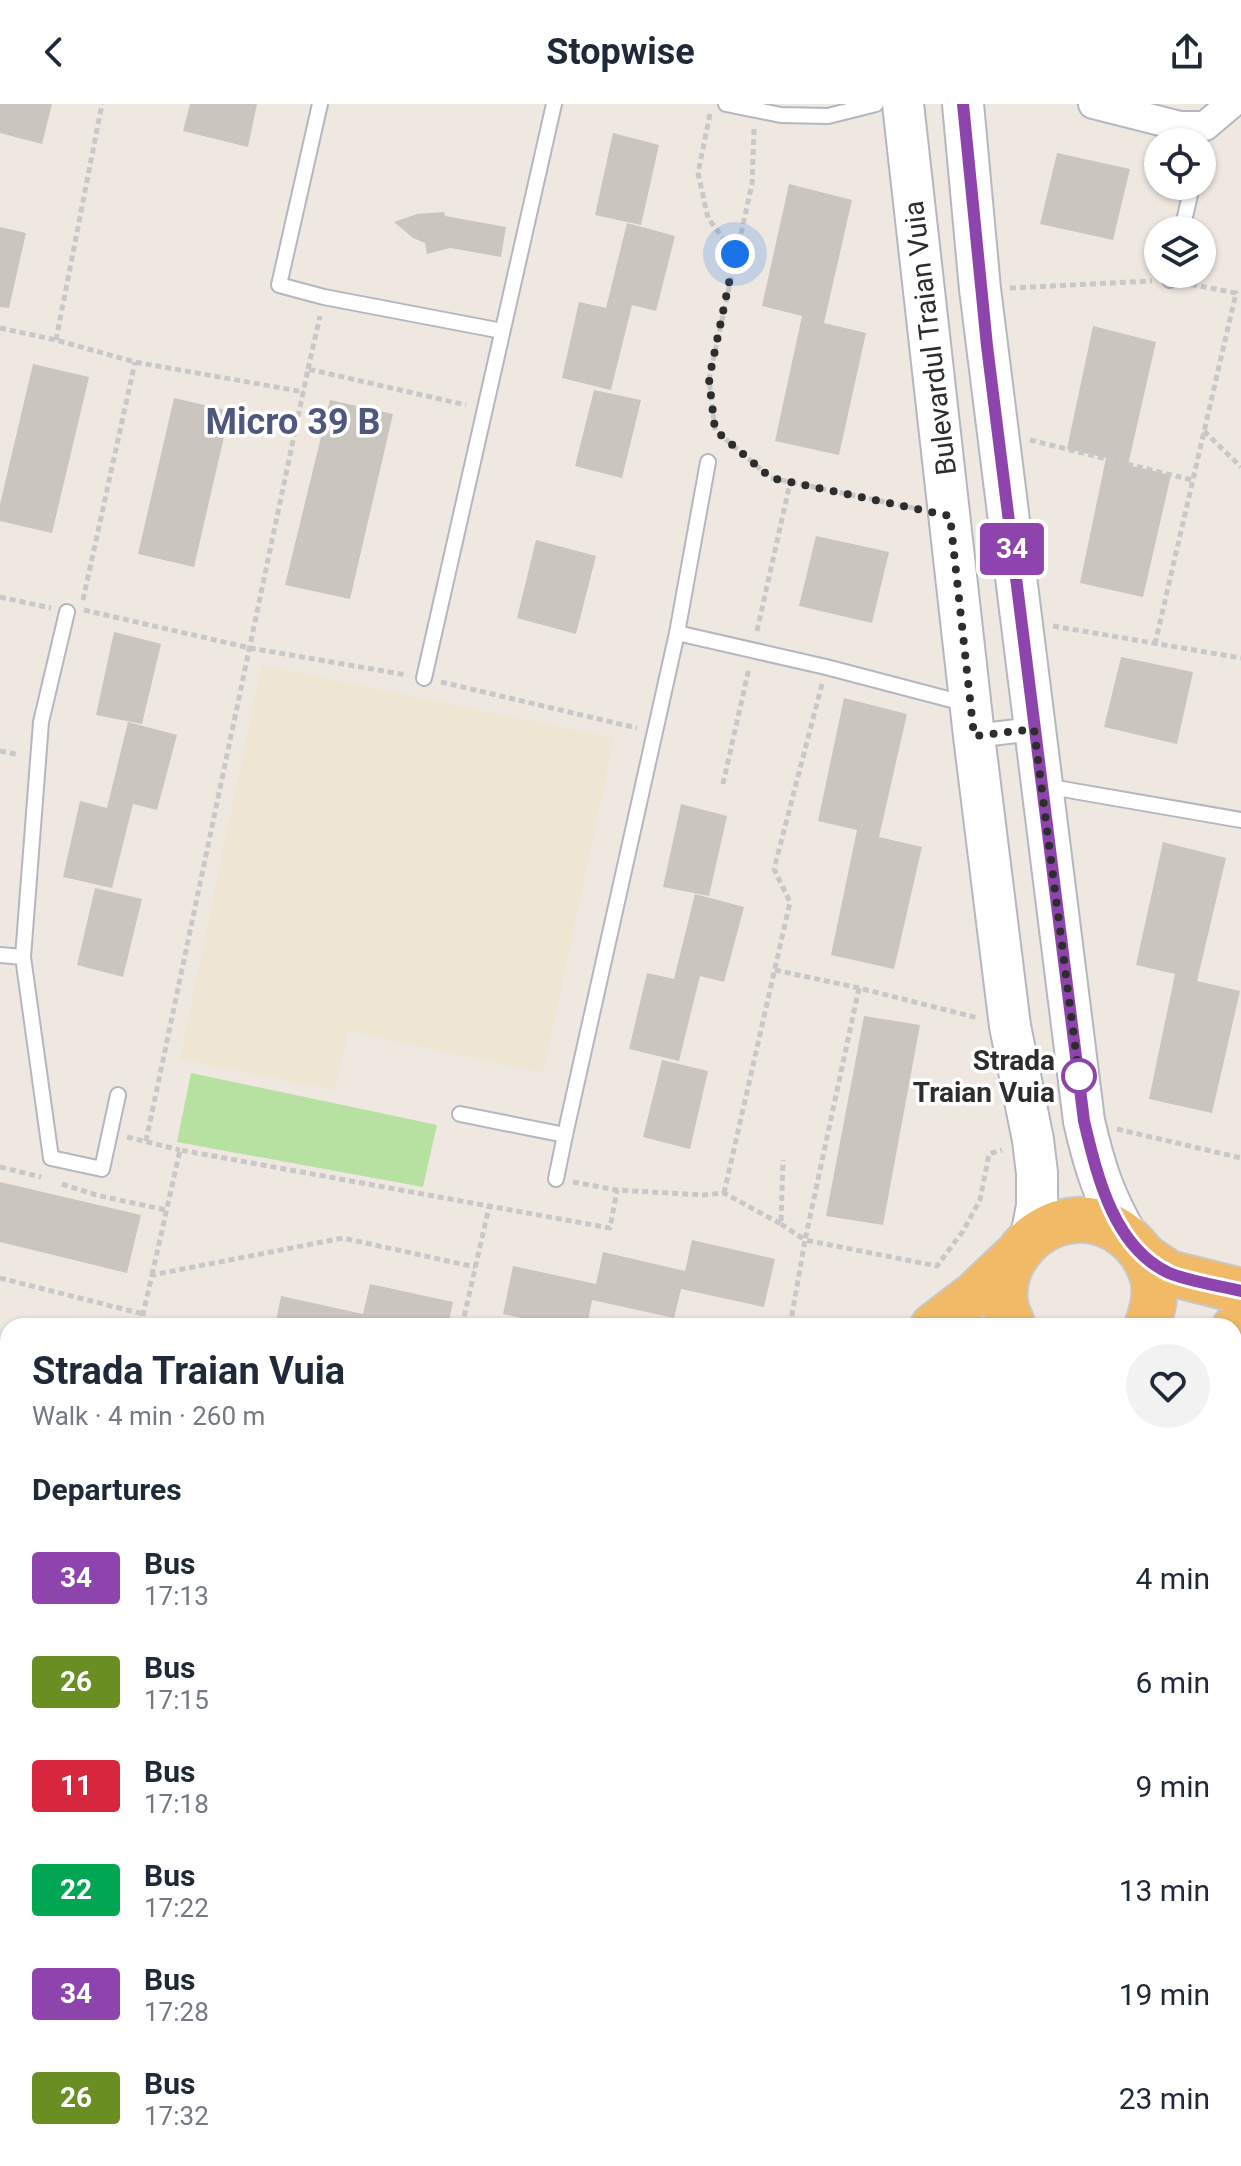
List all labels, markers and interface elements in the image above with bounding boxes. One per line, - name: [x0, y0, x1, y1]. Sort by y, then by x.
- icon: back: [32, 30, 76, 74]
- icon: share: [1165, 30, 1209, 74]
- text: Stopwise: [546, 31, 695, 73]
- map controls: [1144, 128, 1216, 288]
- button: locate: [1144, 128, 1216, 200]
- street label: Bulevardul Traian Vuia: [897, 199, 963, 477]
- button: layers: [1144, 216, 1216, 288]
- your location: [715, 234, 755, 274]
- district label: Micro 39 B: [206, 401, 380, 443]
- line badge: 34: [976, 523, 1048, 575]
- text: 34: [996, 532, 1028, 565]
- place label: Strada Traian Vuia: [913, 1044, 1055, 1109]
- marker: Strada Traian Vuia: [1062, 1059, 1096, 1093]
- button: heart: [1126, 1344, 1210, 1428]
- text: Strada Traian Vuia: [32, 1349, 345, 1393]
- text: Walk · 4 min · 260 m: [32, 1401, 265, 1431]
- text: Departures: [32, 1472, 182, 1507]
- text: Bus: [144, 1546, 195, 1581]
- text: 34: [60, 1561, 92, 1594]
- text: 4 min: [1136, 1561, 1210, 1596]
- text: 17:13: [144, 1581, 209, 1611]
- text: Bus: [144, 1650, 195, 1685]
- text: 26: [60, 1665, 92, 1698]
- text: 6 min: [1136, 1665, 1210, 1700]
- text: 17:15: [144, 1685, 209, 1715]
- text: Bus: [144, 1754, 195, 1789]
- text: 11: [60, 1769, 92, 1802]
- text: 9 min: [1136, 1769, 1210, 1804]
- text: 17:18: [144, 1789, 209, 1819]
- text: Bus: [144, 1858, 195, 1893]
- text: 22: [60, 1873, 92, 1906]
- text: 13 min: [1119, 1873, 1210, 1908]
- text: 17:22: [144, 1893, 209, 1923]
- text: Bus: [144, 1962, 195, 1997]
- text: 34: [60, 1977, 92, 2010]
- text: 19 min: [1119, 1977, 1210, 2012]
- text: 17:28: [144, 1997, 209, 2027]
- text: Bus: [144, 2066, 195, 2101]
- text: 26: [60, 2081, 92, 2114]
- text: 23 min: [1119, 2081, 1210, 2116]
- text: 17:32: [144, 2101, 209, 2131]

